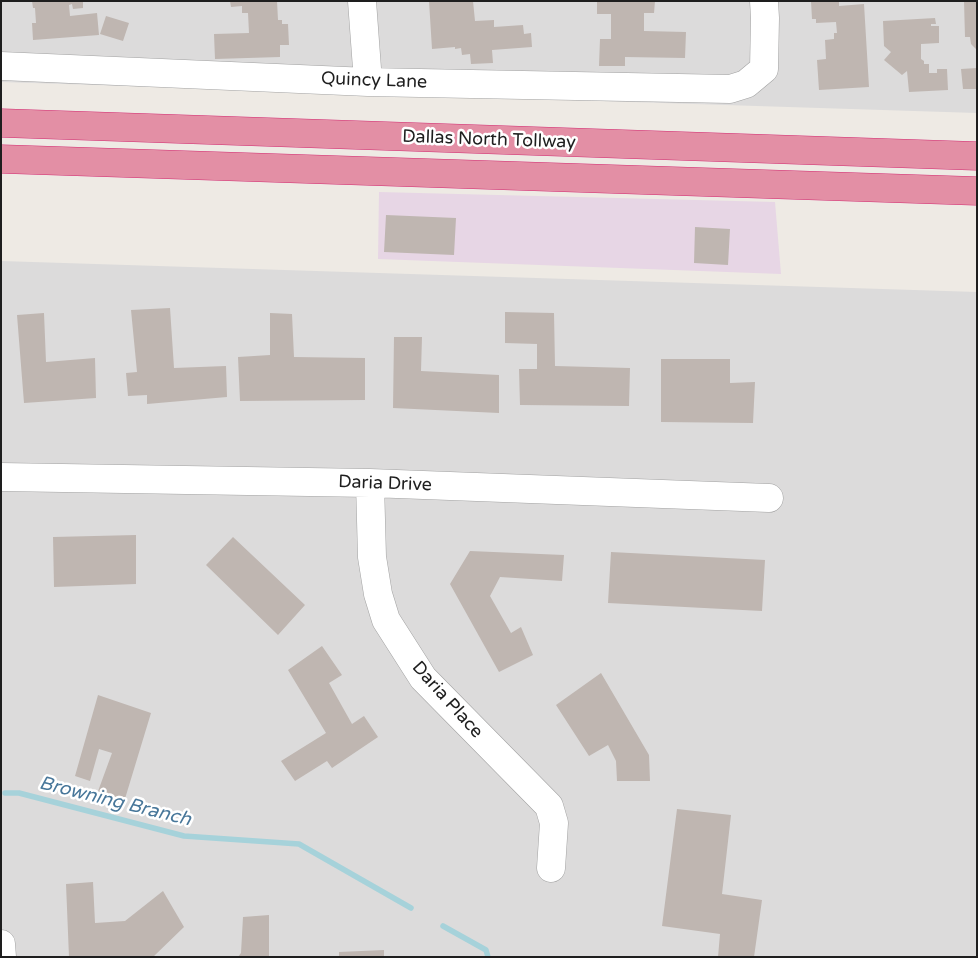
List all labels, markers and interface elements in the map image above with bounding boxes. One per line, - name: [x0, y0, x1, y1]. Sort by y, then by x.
- street label: Quincy Lane: [320, 68, 428, 94]
- street label: Dallas North Tollway: [402, 126, 576, 154]
- street label: Daria Drive: [338, 472, 432, 496]
- street label: Daria Place: [407, 657, 487, 743]
- water label: Browning Branch: [37, 772, 193, 832]

